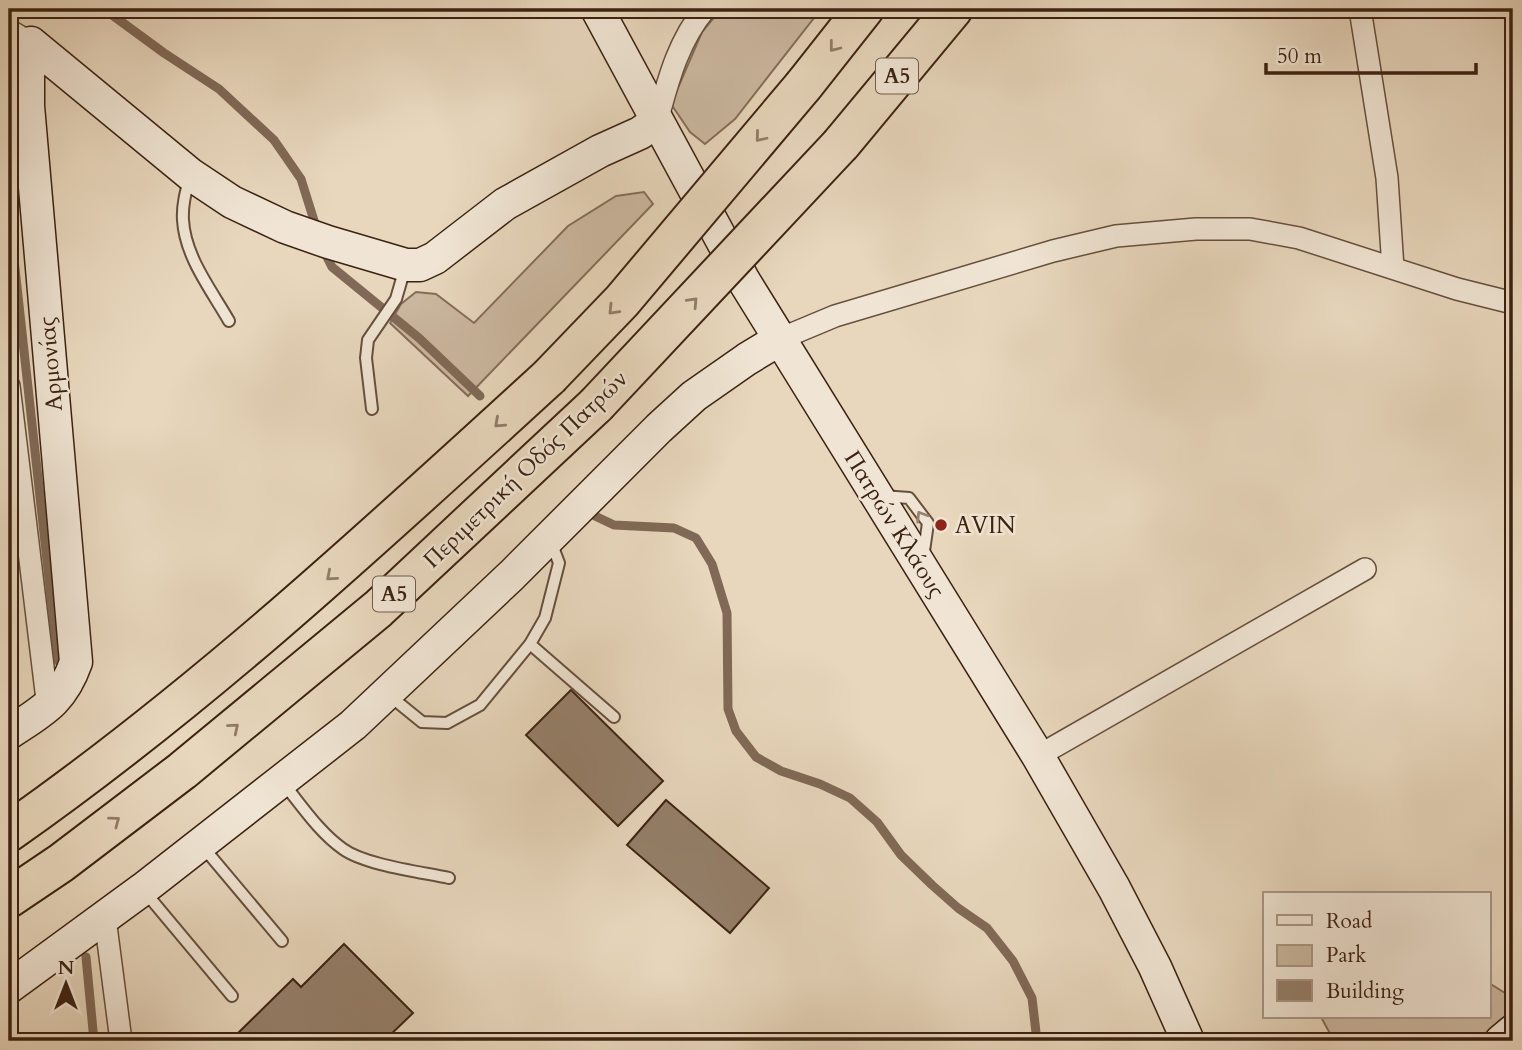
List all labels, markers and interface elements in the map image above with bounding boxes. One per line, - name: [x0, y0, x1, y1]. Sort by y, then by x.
- scale bar: [1266, 32, 1476, 76]
- one-way arrow: [830, 39, 843, 51]
- text: 50 m: [1277, 42, 1322, 71]
- road number: Α5: [876, 58, 918, 94]
- one-way arrow: [756, 129, 769, 142]
- one-way arrow: [684, 297, 697, 310]
- one-way arrow: [609, 302, 622, 315]
- street label: Αρμονίας: [31, 315, 70, 413]
- street label: Περιμετρική Οδός Πατρών: [417, 364, 634, 575]
- one-way arrow: [494, 414, 507, 427]
- street label: Πατρών Κλάους: [837, 445, 952, 604]
- place label: AVIN: [955, 510, 1016, 541]
- one-way arrow: [916, 511, 929, 524]
- marker: AVIN: [933, 517, 949, 533]
- one-way arrow: [326, 568, 339, 580]
- road number: Α5: [373, 576, 415, 612]
- one-way arrow: [227, 723, 239, 736]
- one-way arrow: [108, 817, 120, 830]
- legend: [1263, 892, 1490, 1018]
- text: Road: [1326, 907, 1372, 936]
- text: Park: [1326, 941, 1367, 970]
- north arrow: [32, 948, 102, 1018]
- text: N: [58, 955, 75, 981]
- text: Building: [1326, 977, 1404, 1006]

